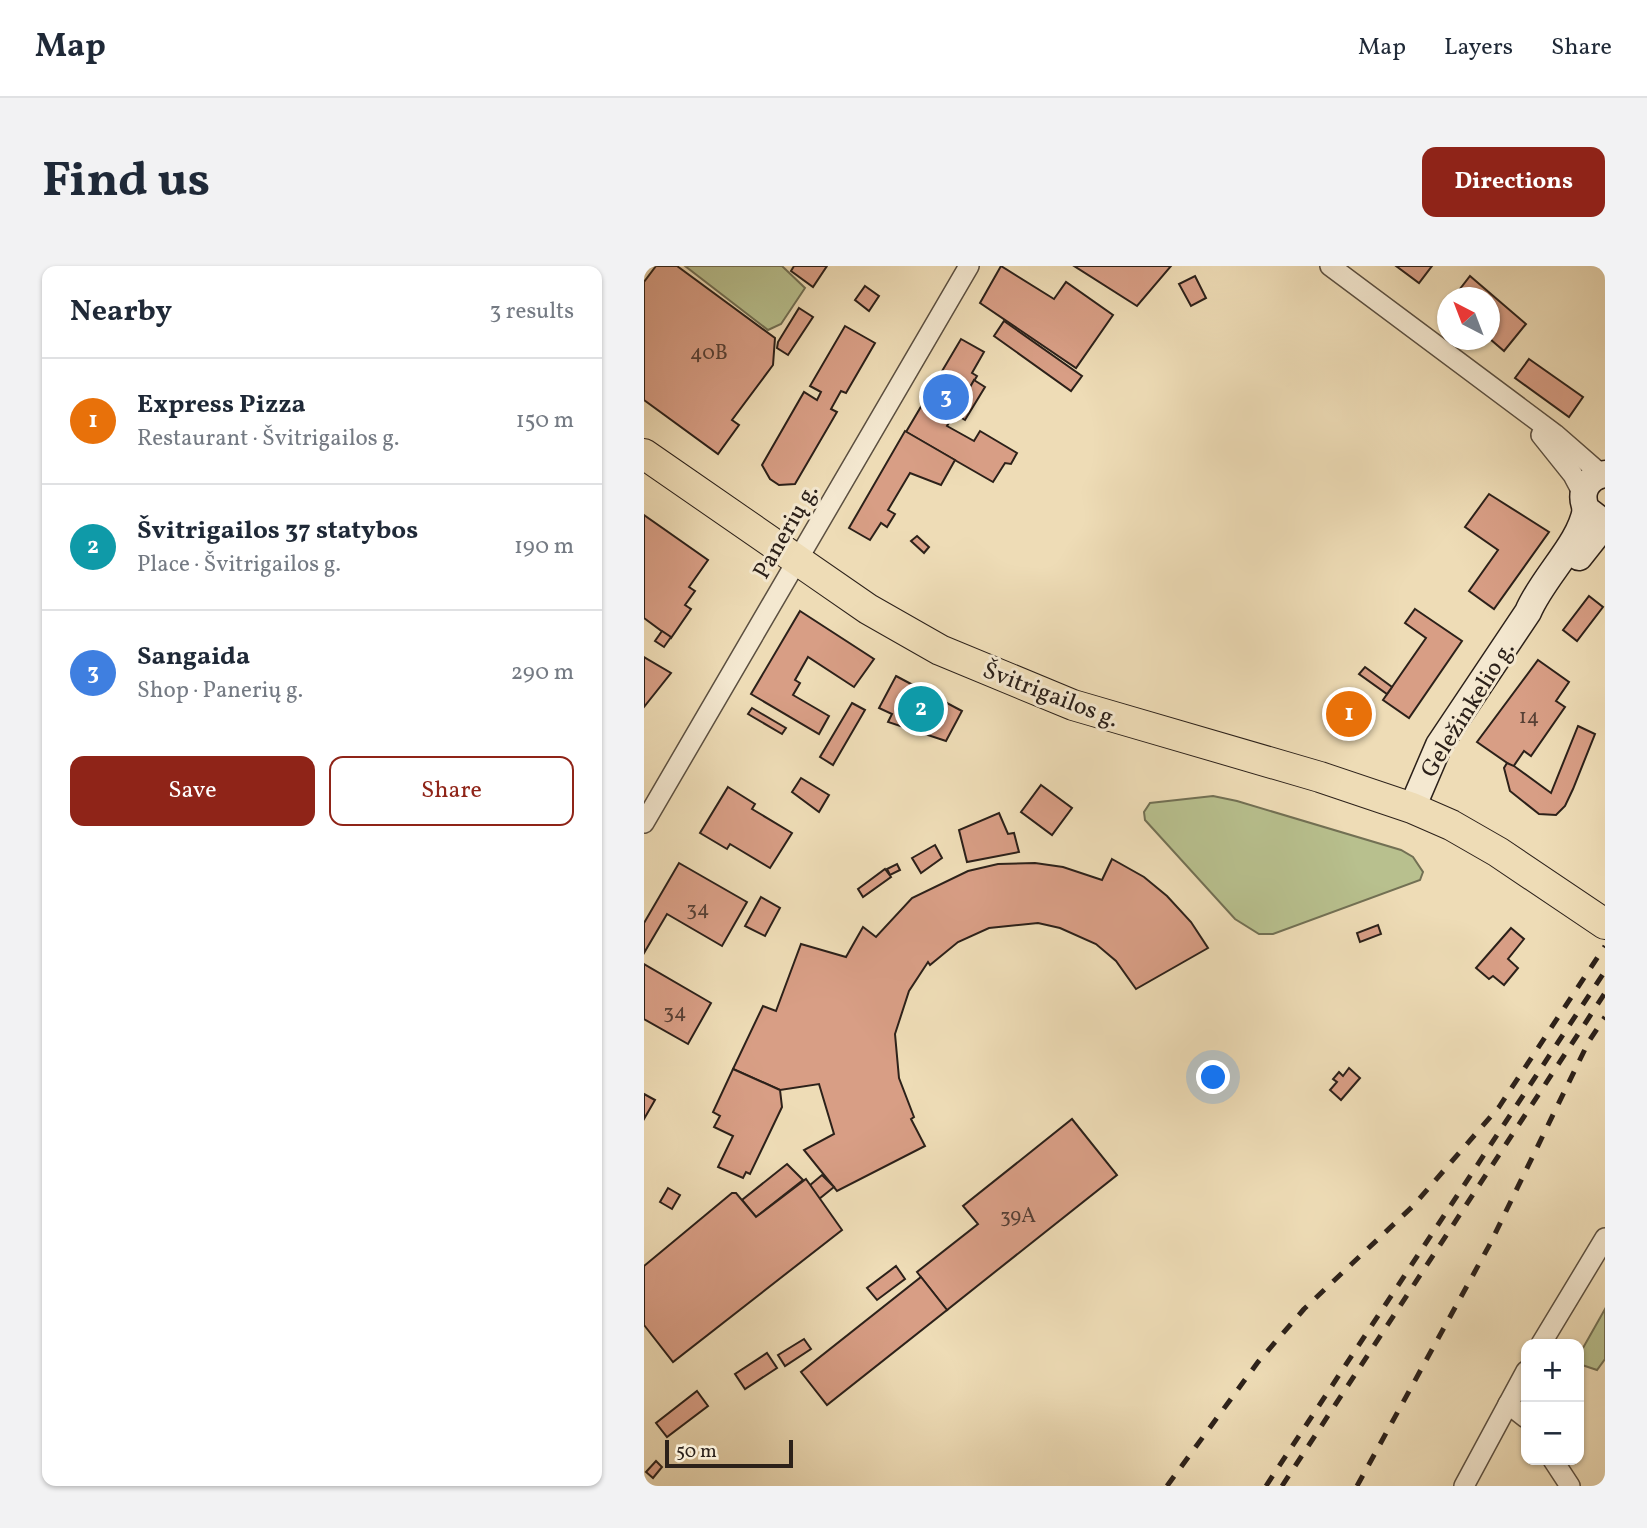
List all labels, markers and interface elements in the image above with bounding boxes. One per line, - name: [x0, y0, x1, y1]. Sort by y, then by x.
- text: Map: [35, 25, 106, 71]
- text: Map: [1358, 31, 1406, 65]
- text: Layers: [1444, 31, 1513, 65]
- text: Share: [1551, 31, 1612, 65]
- button: Directions: [1422, 147, 1605, 217]
- text: Find us: [42, 148, 210, 217]
- north arrow: [1437, 287, 1500, 350]
- text: Nearby: [70, 291, 172, 333]
- text: 3 results: [489, 296, 574, 328]
- house number: 40B: [690, 339, 728, 368]
- pin: 3: [923, 371, 969, 423]
- text: Express Pizza: [137, 387, 306, 423]
- text: 1: [88, 405, 98, 437]
- text: 150 m: [516, 405, 574, 437]
- text: Restaurant · Švitrigailos g.: [137, 423, 399, 455]
- street label: Panerių g.: [746, 478, 828, 586]
- text: Švitrigailos 37 statybos: [137, 513, 418, 549]
- text: 2: [87, 531, 99, 563]
- text: 190 m: [514, 531, 574, 563]
- text: Place · Švitrigailos g.: [137, 549, 341, 581]
- street label: Geležinkelio g.: [1413, 635, 1524, 785]
- text: Sangaida: [137, 639, 250, 675]
- street label: Švitrigailos g.: [977, 654, 1123, 737]
- text: 3: [87, 657, 99, 689]
- text: 290 m: [511, 657, 574, 689]
- text: Shop · Panerių g.: [137, 675, 303, 707]
- pin: 2: [898, 683, 944, 735]
- pin: 1: [1326, 688, 1372, 740]
- house number: 14: [1519, 703, 1539, 732]
- button: Save: [70, 756, 315, 826]
- button: Share: [329, 756, 574, 826]
- house number: 34: [686, 895, 710, 924]
- house number: 34: [663, 998, 687, 1027]
- your location: [1196, 1060, 1230, 1094]
- house number: 39A: [1000, 1202, 1036, 1231]
- map controls: [1521, 1339, 1584, 1465]
- button: +: [1521, 1339, 1584, 1402]
- button: −: [1521, 1402, 1584, 1465]
- scale bar: [665, 1437, 793, 1469]
- text: 50 m: [676, 1439, 717, 1465]

